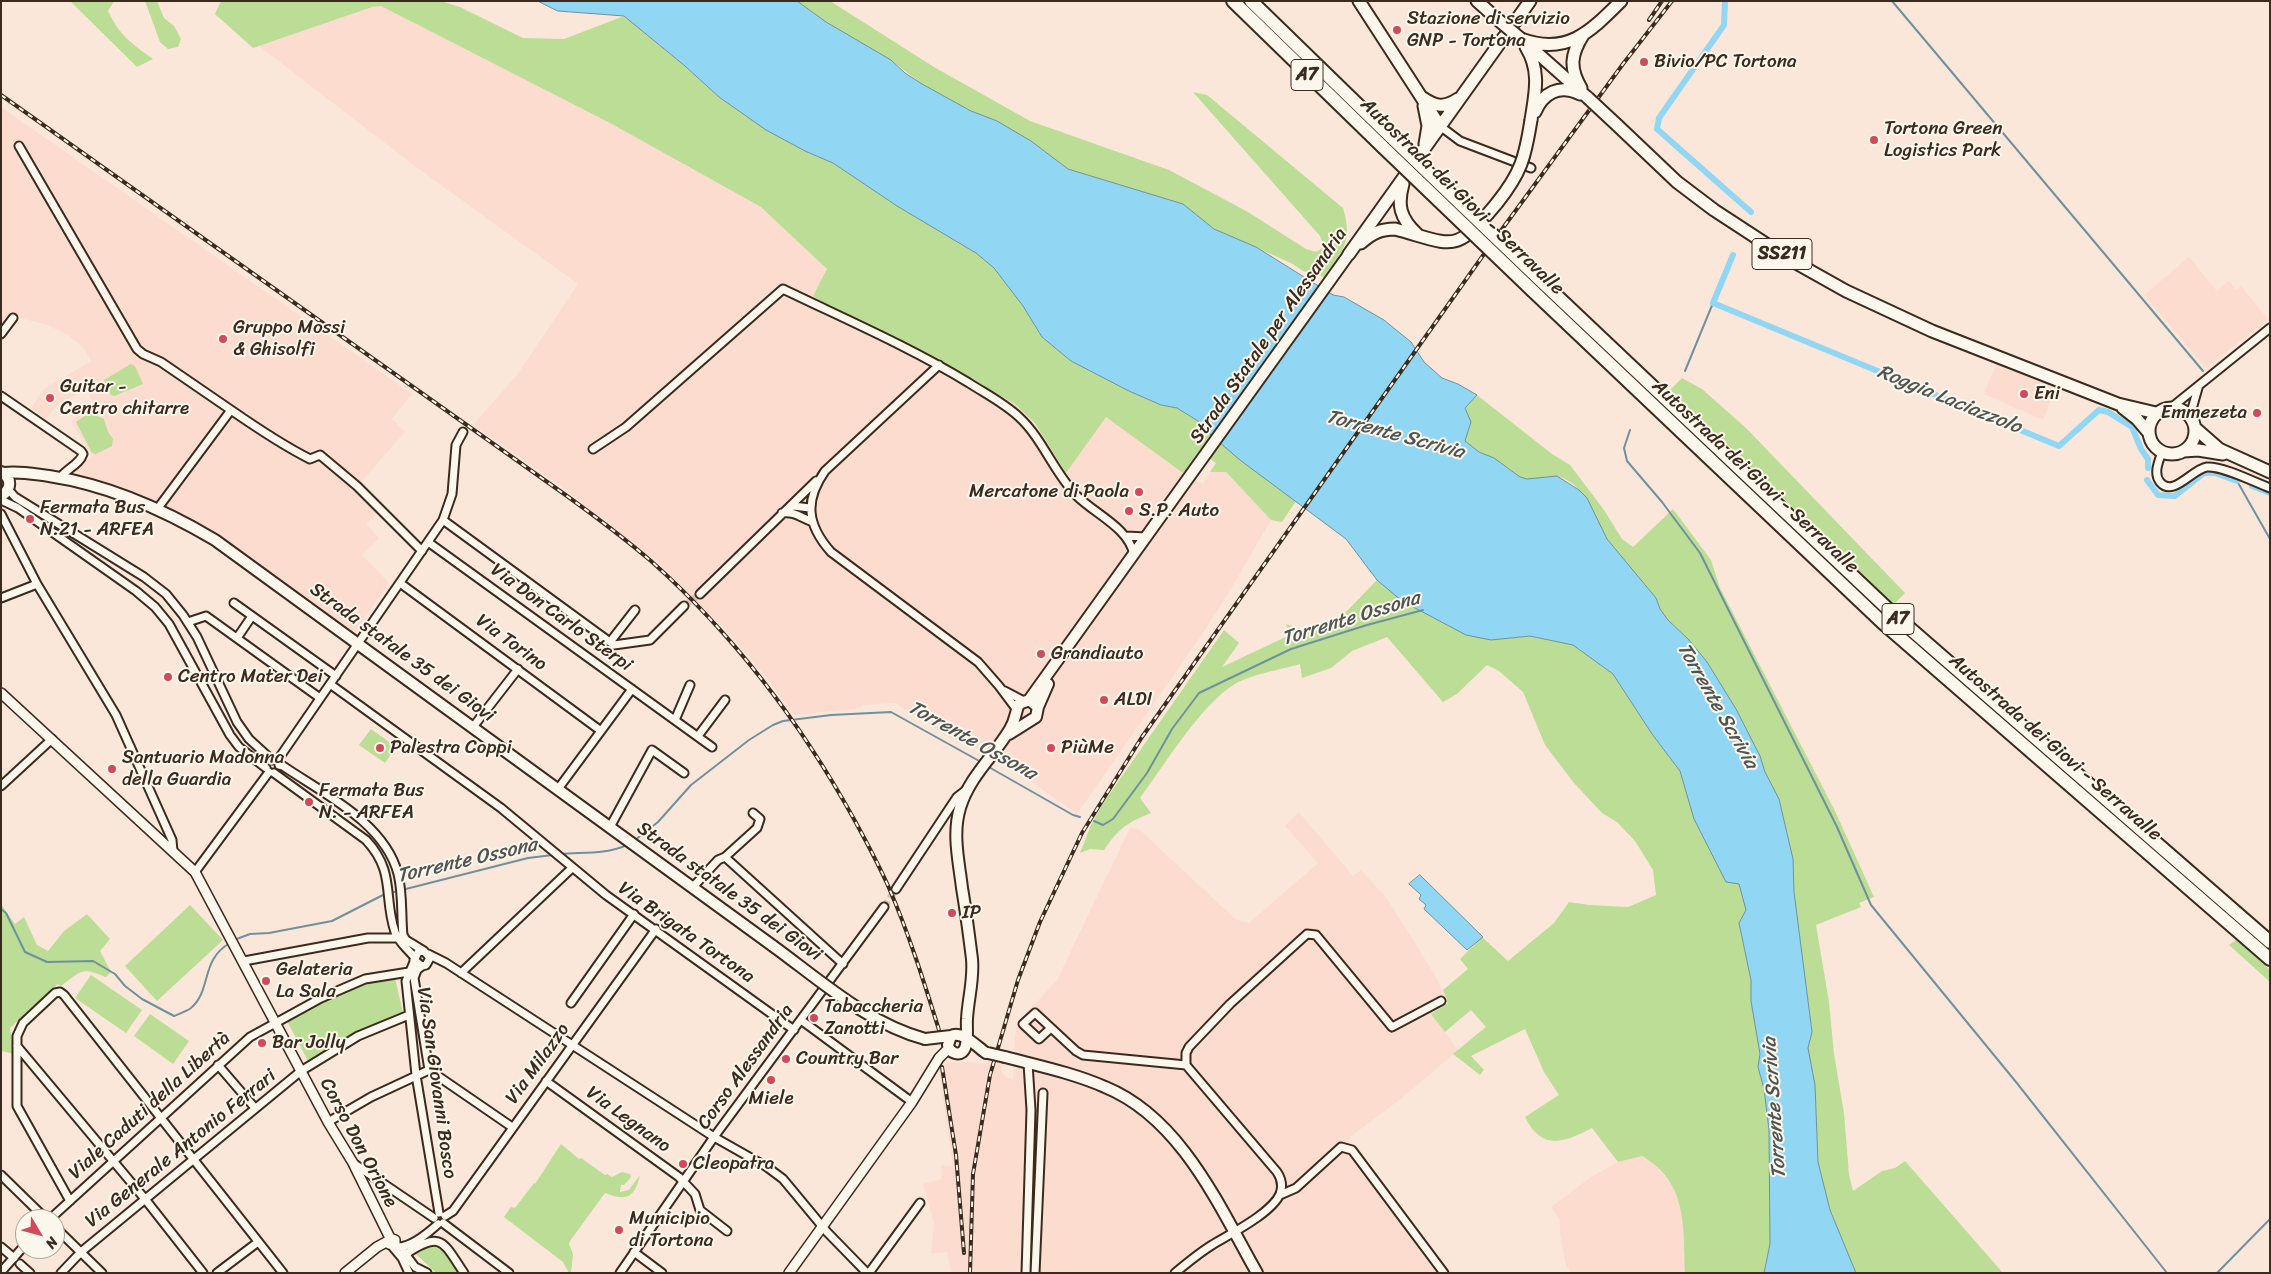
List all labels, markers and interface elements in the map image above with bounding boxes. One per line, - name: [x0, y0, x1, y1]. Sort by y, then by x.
- place label: Stazione di servizio GNP - Tortona: [1407, 8, 1570, 52]
- marker: Stazione di servizio GNP - Tortona: [1391, 24, 1403, 36]
- place label: Bivio/PC Tortona: [1654, 51, 1797, 73]
- marker: Bivio/PC Tortona: [1638, 56, 1650, 68]
- road number: A7: [1291, 60, 1323, 90]
- street label: Autostrada dei Giovi - Serravalle: [1356, 94, 1568, 300]
- place label: Tortona Green Logistics Park: [1884, 118, 2002, 162]
- marker: Tortona Green Logistics Park: [1868, 134, 1880, 146]
- street label: Strada Statale per Alessandria: [1186, 224, 1352, 448]
- road number: SS211: [1752, 238, 1812, 270]
- place label: Gruppo Mossi & Ghisolfi: [233, 317, 345, 361]
- marker: Gruppo Mossi & Ghisolfi: [217, 333, 229, 345]
- water label: Roggia Laciazzolo: [1874, 360, 2024, 440]
- street label: Autostrada dei Giovi - Serravalle: [1647, 375, 1863, 579]
- place label: Guitar - Centro chitarre: [60, 376, 189, 420]
- place label: Eni: [2034, 383, 2060, 405]
- marker: Eni: [2018, 388, 2030, 400]
- marker: Guitar - Centro chitarre: [44, 392, 56, 404]
- place label: Emmezeta: [2161, 402, 2247, 424]
- water label: Torrente Scrivia: [1323, 405, 1467, 465]
- marker: Emmezeta: [2251, 407, 2263, 419]
- place label: Mercatone di Paola: [969, 481, 1129, 503]
- marker: Mercatone di Paola: [1133, 486, 1145, 498]
- place label: Fermata Bus N.21 - ARFEA: [40, 497, 154, 541]
- place label: S.P. Auto: [1139, 500, 1219, 522]
- marker: S.P. Auto: [1123, 505, 1135, 517]
- marker: Fermata Bus N.21 - ARFEA: [24, 513, 36, 525]
- street label: Via Don Carlo Sterpi: [486, 559, 636, 677]
- street label: Strada statale 35 dei Giovi: [305, 578, 499, 728]
- water label: Torrente Ossona: [1279, 587, 1423, 651]
- road number: A7: [1882, 604, 1914, 634]
- street label: Via Torino: [471, 610, 551, 676]
- water label: Torrente Scrivia: [1671, 639, 1763, 773]
- place label: Grandiauto: [1051, 643, 1143, 665]
- marker: Grandiauto: [1035, 648, 1047, 660]
- street label: Autostrada dei Giovi - Serravalle: [1944, 649, 2166, 847]
- place label: Centro Mater Dei: [178, 666, 323, 688]
- marker: Centro Mater Dei: [162, 671, 174, 683]
- place label: ALDI: [1114, 689, 1152, 711]
- marker: ALDI: [1098, 694, 1110, 706]
- water label: Torrente Ossona: [904, 696, 1040, 786]
- place label: Palestra Coppi: [390, 737, 512, 759]
- place label: PiùMe: [1061, 737, 1114, 759]
- marker: Palestra Coppi: [374, 742, 386, 754]
- marker: PiùMe: [1045, 742, 1057, 754]
- place label: Santuario Madonna della Guardia: [122, 747, 284, 791]
- marker: Santuario Madonna della Guardia: [106, 763, 118, 775]
- place label: Fermata Bus N. - ARFEA: [319, 780, 424, 824]
- marker: Fermata Bus N. - ARFEA: [303, 796, 315, 808]
- street label: Strada statale 35 dei Giovi: [632, 817, 826, 967]
- water label: Torrente Ossona: [395, 833, 539, 889]
- street label: Via Brigata Tortona: [613, 877, 759, 989]
- place label: IP: [962, 902, 981, 924]
- marker: IP: [946, 907, 958, 919]
- place label: Gelateria La Sala: [276, 959, 353, 1003]
- marker: Gelateria La Sala: [260, 975, 272, 987]
- street label: Via San Giovanni Bosco: [411, 986, 461, 1180]
- place label: Tabaccheria Zanotti: [824, 996, 923, 1040]
- street label: Corso Alessandria: [693, 1000, 799, 1134]
- marker: Tabaccheria Zanotti: [808, 1012, 820, 1024]
- street label: Via Milazzo: [501, 1019, 575, 1109]
- street label: Viale Caduti della Libertà: [64, 1027, 236, 1185]
- place label: Bar Jolly: [272, 1032, 345, 1054]
- water label: Torrente Scrivia: [1758, 1036, 1792, 1180]
- marker: Bar Jolly: [256, 1037, 268, 1049]
- place label: Country Bar: [796, 1048, 898, 1070]
- marker: Country Bar: [780, 1053, 792, 1065]
- street label: Via Generale Antonio Ferrari: [81, 1065, 281, 1233]
- street label: Corso Don Orione: [314, 1074, 402, 1212]
- marker: Miele: [765, 1074, 777, 1086]
- street label: Via Legnano: [581, 1082, 675, 1158]
- place label: Miele: [748, 1088, 794, 1110]
- place label: Cleopatra: [693, 1153, 774, 1175]
- marker: Cleopatra: [677, 1158, 689, 1170]
- place label: Municipio di Tortona: [629, 1208, 713, 1252]
- north arrow: [15, 1209, 65, 1259]
- marker: Municipio di Tortona: [613, 1224, 625, 1236]
- text: N: [39, 1231, 64, 1254]

